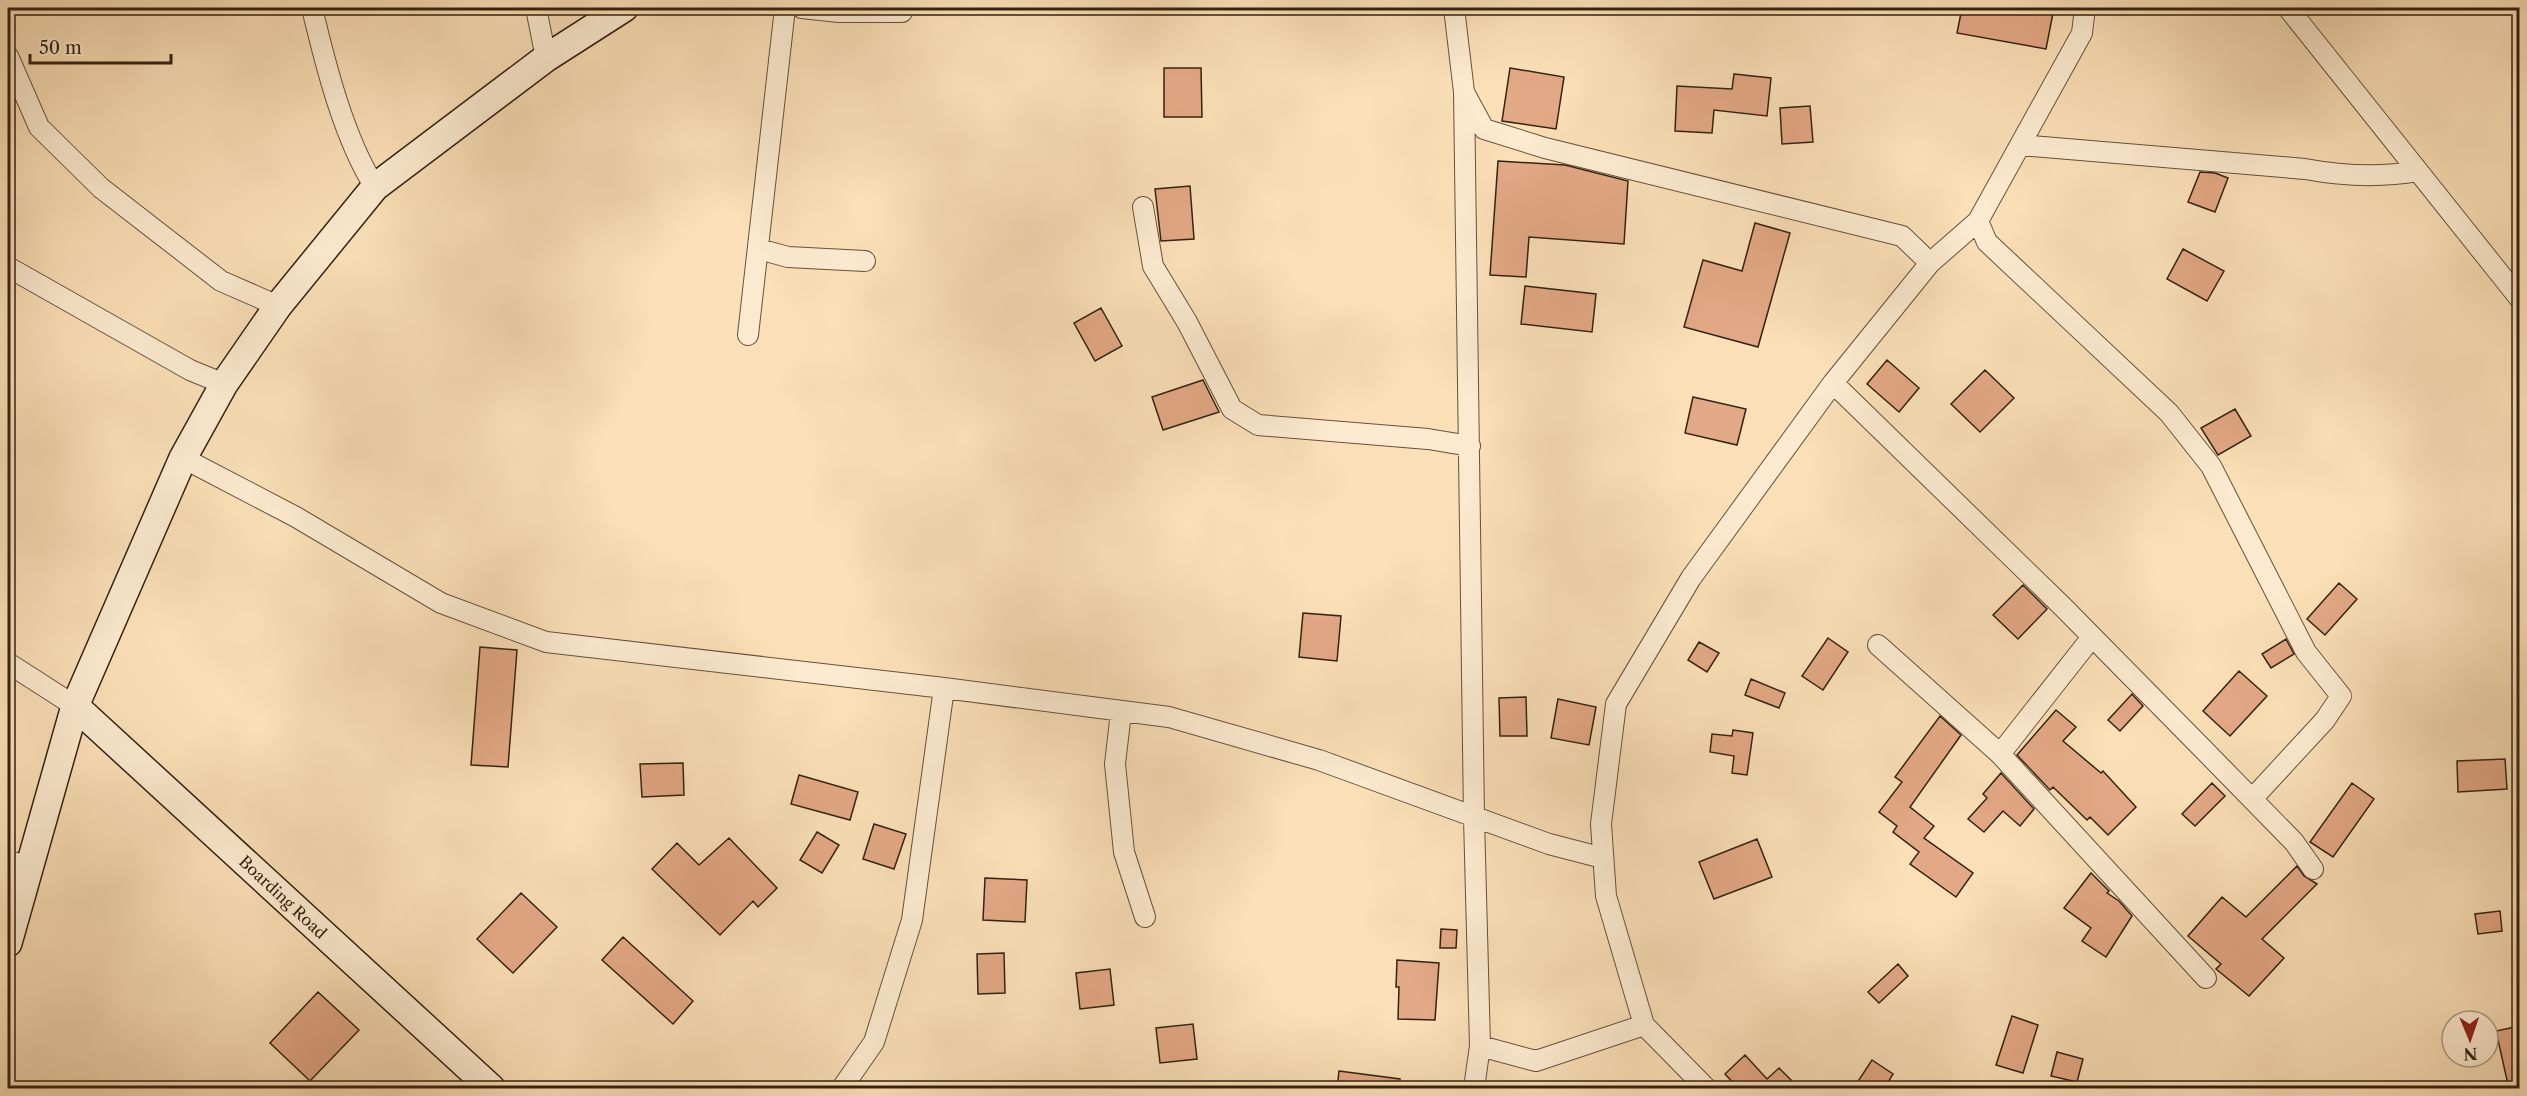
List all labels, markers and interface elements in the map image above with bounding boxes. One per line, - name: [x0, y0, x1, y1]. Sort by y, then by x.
- scale bar: [30, 27, 171, 65]
- text: 50 m: [39, 37, 82, 59]
- street label: Boarding Road: [235, 851, 331, 943]
- north arrow: [2440, 1009, 2500, 1069]
- text: N: [2463, 1044, 2478, 1064]

